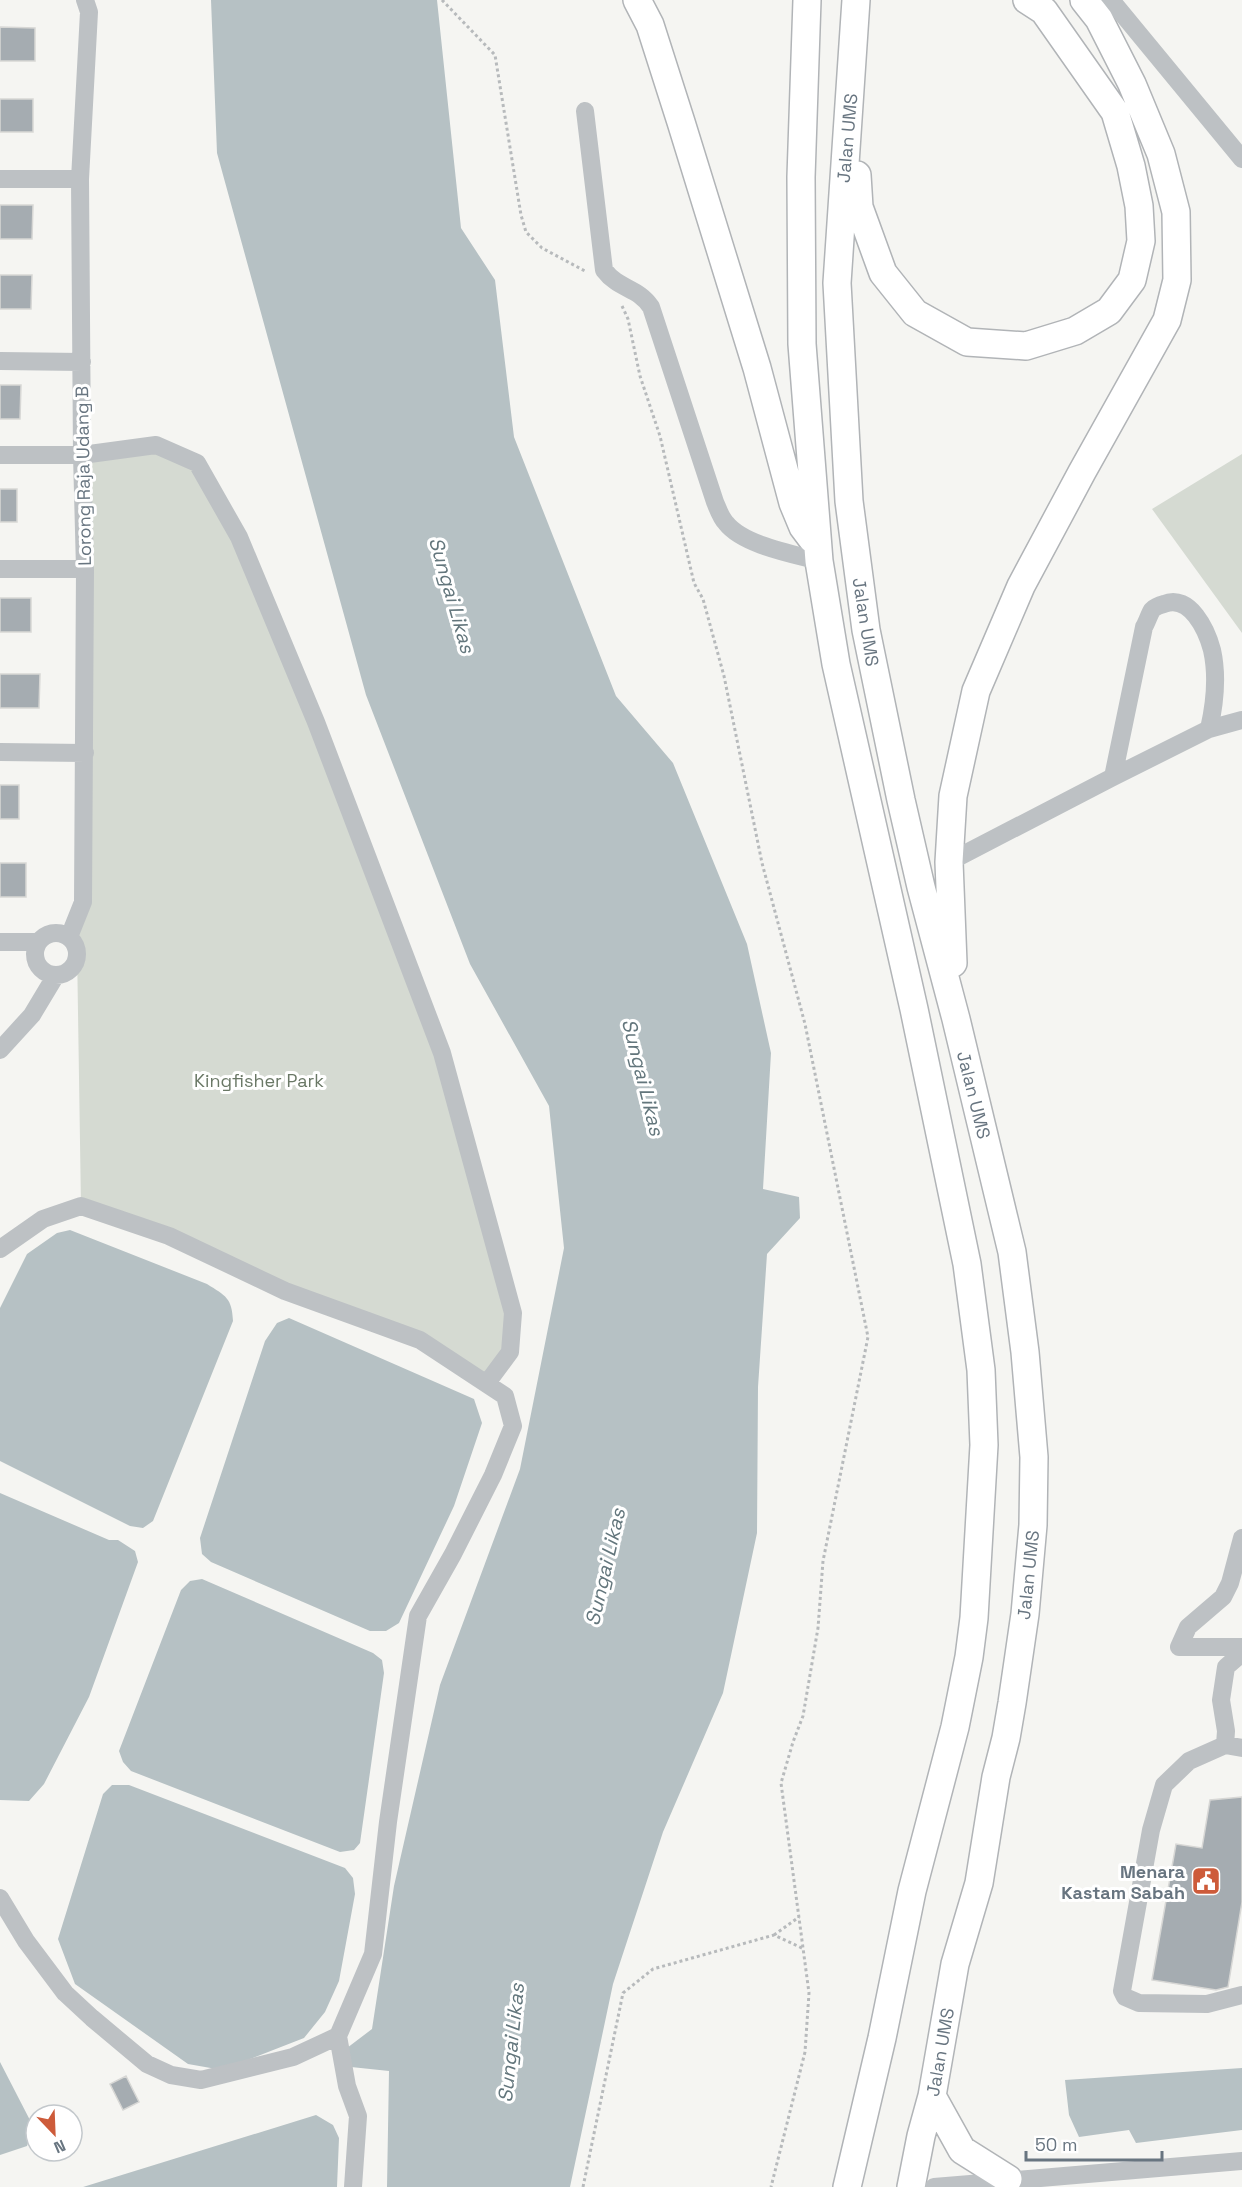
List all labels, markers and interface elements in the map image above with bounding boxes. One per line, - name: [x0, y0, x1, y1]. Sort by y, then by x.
- street label: Jalan UMS: [832, 92, 862, 184]
- street label: Lorong Raja Udang B: [70, 386, 96, 566]
- water label: Sungai Likas: [423, 534, 481, 657]
- street label: Jalan UMS: [848, 576, 884, 668]
- water label: Sungai Likas: [616, 1016, 670, 1140]
- street label: Jalan UMS: [952, 1049, 996, 1141]
- park label: Kingfisher Park: [194, 1069, 324, 1092]
- water label: Sungai Likas: [579, 1504, 631, 1628]
- street label: Jalan UMS: [1012, 1529, 1044, 1621]
- place label: Menara Kastam Sabah: [1061, 1860, 1186, 1904]
- public building icon: Menara Kastam Sabah: [1190, 1865, 1222, 1897]
- water label: Sungai Likas: [492, 1981, 530, 2104]
- street label: Jalan UMS: [921, 2006, 959, 2098]
- north arrow: [24, 2103, 84, 2163]
- scale bar: [1026, 2124, 1162, 2162]
- text: 50 m: [1035, 2133, 1077, 2156]
- text: N: [51, 2135, 69, 2158]

